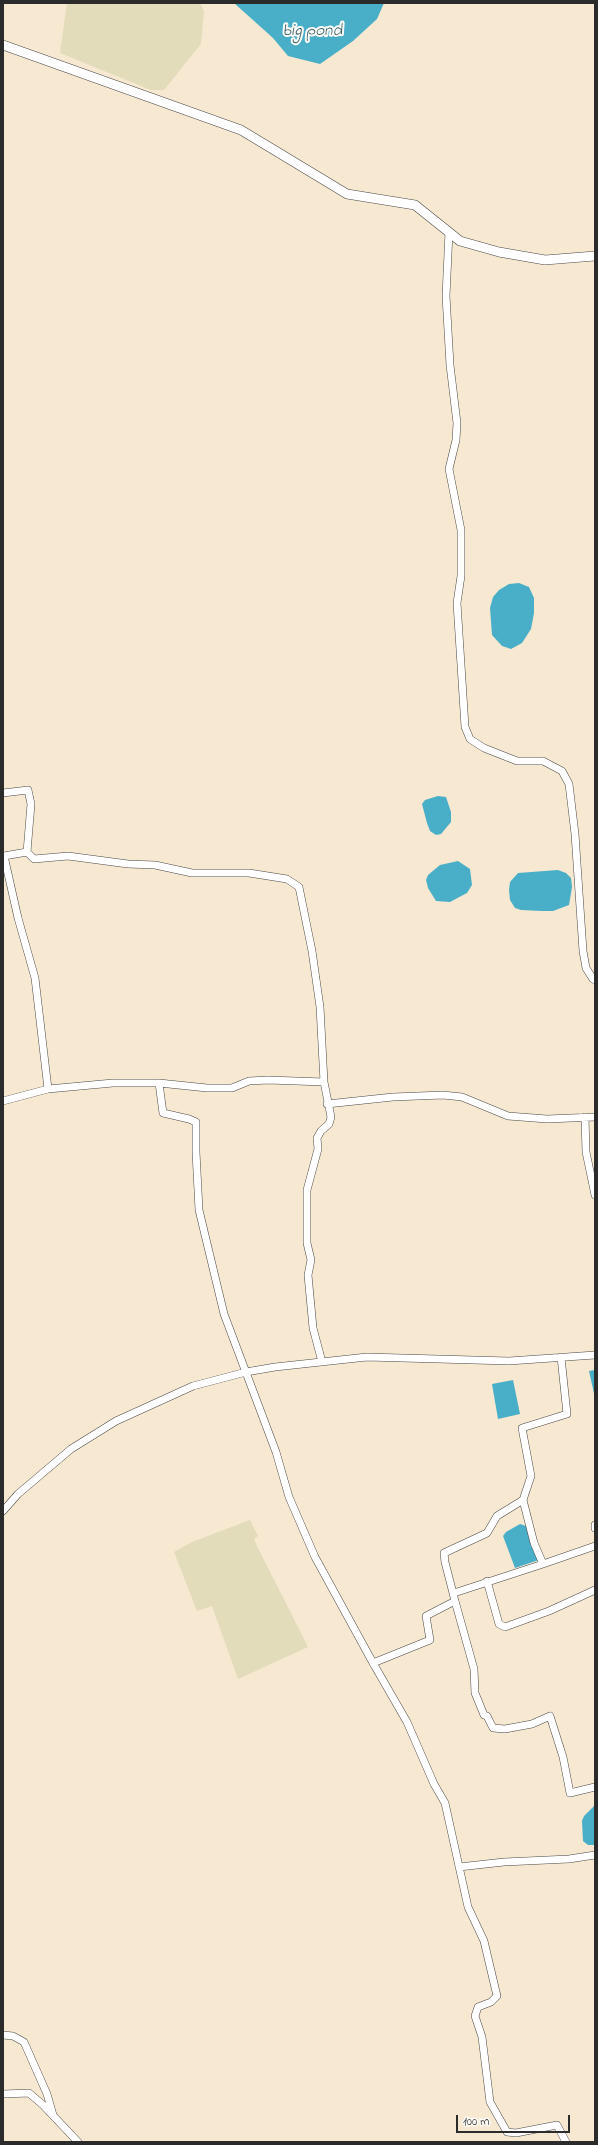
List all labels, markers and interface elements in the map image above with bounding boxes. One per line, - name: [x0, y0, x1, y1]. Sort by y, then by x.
- water label: big pond: [282, 22, 342, 42]
- scale bar: [458, 2107, 572, 2133]
- text: 100 m: [463, 2113, 490, 2131]

